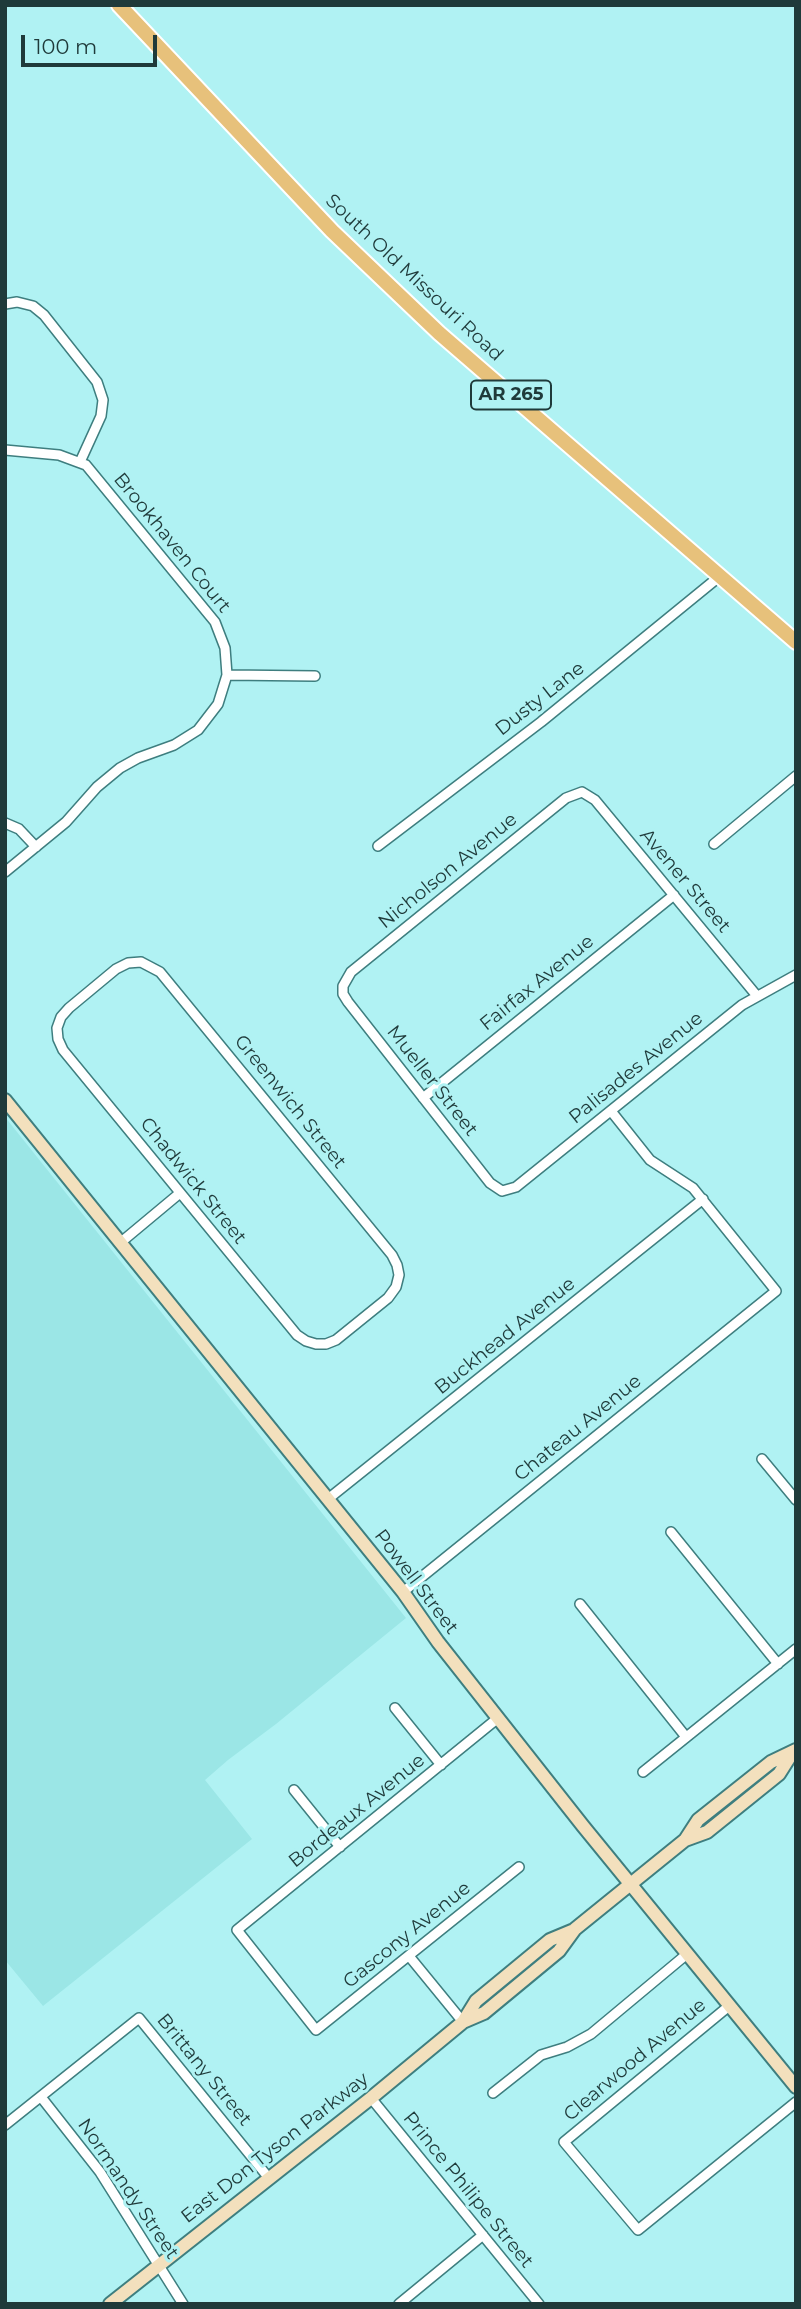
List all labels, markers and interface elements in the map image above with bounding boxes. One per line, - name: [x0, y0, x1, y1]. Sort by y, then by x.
- scale bar: [24, 21, 161, 65]
- text: 100 m: [34, 34, 97, 59]
- street label: South Old Missouri Road: [320, 190, 508, 366]
- road number: AR 265: [471, 380, 551, 410]
- street label: Brookhaven Court: [109, 468, 235, 618]
- street label: Dusty Lane: [491, 657, 589, 741]
- street label: Nicholson Avenue: [374, 808, 522, 934]
- street label: Avener Street: [635, 824, 735, 938]
- street label: Fairfax Avenue: [475, 930, 599, 1036]
- street label: Palisades Avenue: [564, 1007, 708, 1129]
- street label: Mueller Street: [382, 1021, 482, 1141]
- street label: Greenwich Street: [229, 1031, 351, 1173]
- street label: Chadwick Street: [135, 1113, 251, 1249]
- street label: Buckhead Avenue: [430, 1272, 580, 1400]
- street label: Chateau Avenue: [510, 1370, 646, 1486]
- street label: Powell Street: [369, 1525, 463, 1639]
- street label: Bordeaux Avenue: [284, 1749, 430, 1873]
- street label: Gascony Avenue: [339, 1877, 475, 1993]
- street label: Clearwood Avenue: [559, 1994, 711, 2126]
- street label: Brittany Street: [152, 2009, 256, 2131]
- street label: East Don Tyson Parkway: [177, 2068, 373, 2228]
- street label: Prince Philipe Street: [398, 2107, 538, 2273]
- street label: Normandy Street: [73, 2114, 183, 2264]

